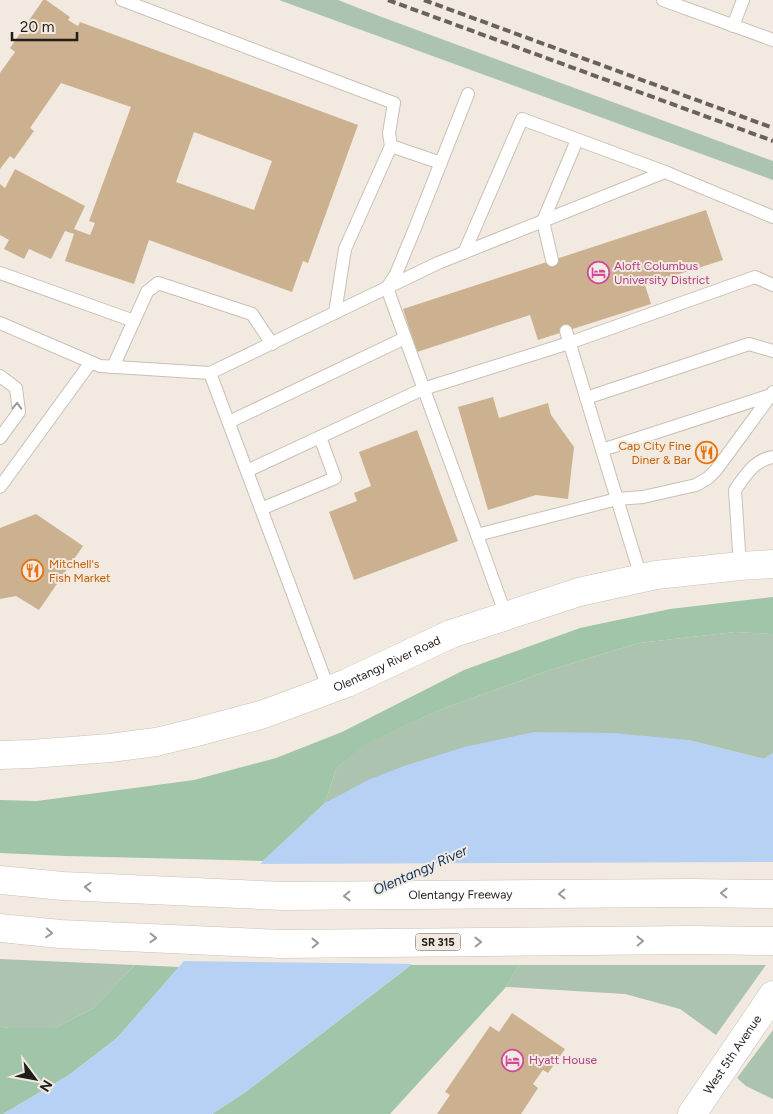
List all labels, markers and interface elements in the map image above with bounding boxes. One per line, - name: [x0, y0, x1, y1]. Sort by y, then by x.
- scale bar: [12, 10, 78, 42]
- text: 20 m: [20, 18, 54, 36]
- place label: Aloft Columbus University District: [614, 259, 710, 287]
- hotel icon: Aloft Columbus University District: [586, 261, 610, 285]
- one-way arrow: [12, 401, 22, 409]
- place label: Cap City Fine Diner & Bar: [618, 439, 691, 467]
- restaurant icon: Cap City Fine Diner & Bar: [695, 441, 719, 465]
- place label: Mitchell's Fish Market: [49, 557, 111, 585]
- restaurant icon: Mitchell's Fish Market: [21, 559, 45, 583]
- street label: Olentangy River Road: [331, 633, 443, 694]
- water label: Olentangy River: [370, 842, 471, 899]
- one-way arrow: [83, 882, 91, 893]
- street label: Olentangy Freeway: [408, 887, 513, 902]
- one-way arrow: [720, 888, 728, 898]
- one-way arrow: [558, 889, 566, 899]
- one-way arrow: [343, 891, 350, 901]
- one-way arrow: [45, 927, 53, 938]
- one-way arrow: [149, 933, 157, 944]
- road number: SR 315: [416, 934, 460, 950]
- one-way arrow: [636, 936, 644, 946]
- one-way arrow: [474, 937, 482, 947]
- one-way arrow: [311, 938, 319, 949]
- street label: West 5th Avenue: [701, 1012, 765, 1097]
- hotel icon: Hyatt House: [501, 1048, 525, 1072]
- place label: Hyatt House: [529, 1053, 598, 1067]
- north arrow: [10, 1054, 60, 1104]
- text: N: [36, 1077, 56, 1095]

